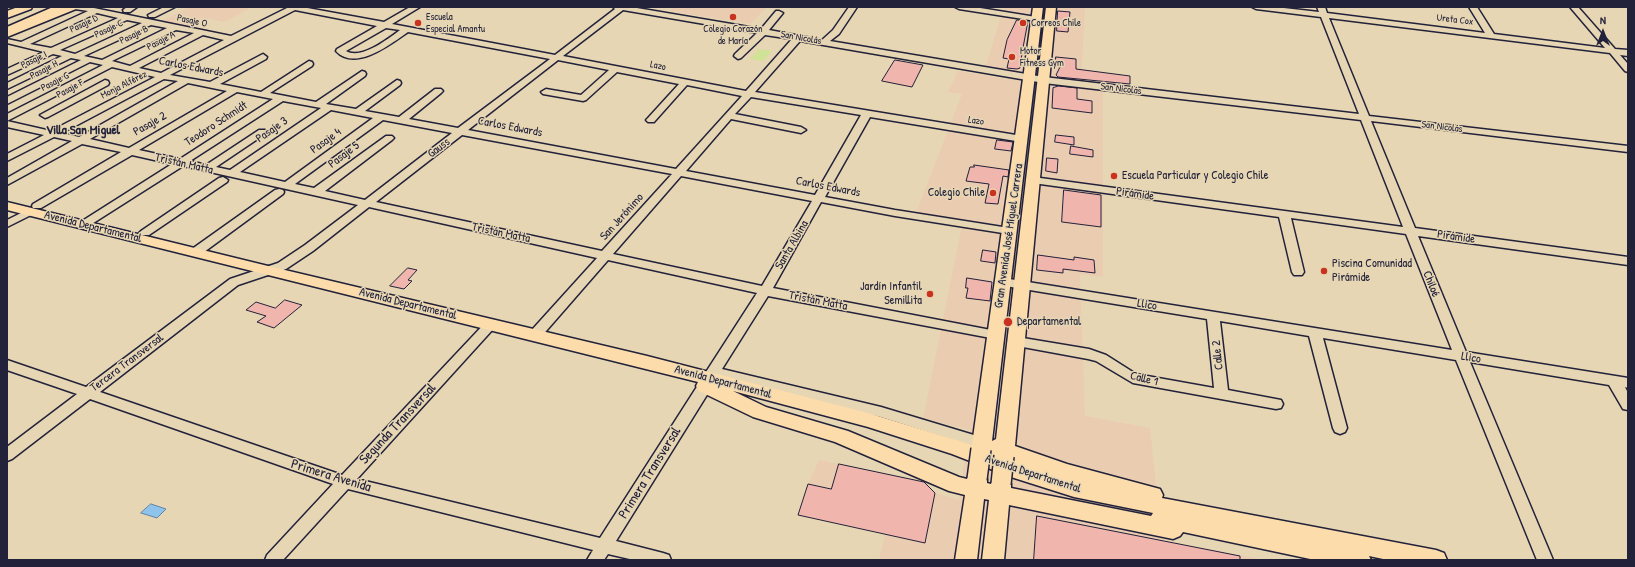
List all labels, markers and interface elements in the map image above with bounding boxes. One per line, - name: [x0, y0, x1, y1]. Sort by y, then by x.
- place label: Escuela Especial Amantu: [426, 11, 485, 34]
- street label: Pasaje D: [68, 12, 100, 36]
- street label: Pasaje O: [176, 12, 208, 30]
- marker: Colegio Corazón de María: [728, 12, 738, 22]
- street label: Ureta Cox: [1436, 12, 1474, 28]
- north arrow: [1583, 12, 1623, 52]
- text: N: [1600, 13, 1606, 27]
- street label: Pasaje C: [93, 17, 125, 41]
- place label: Correos Chile: [1031, 17, 1081, 29]
- marker: Escuela Especial Amantu: [413, 18, 423, 28]
- marker: Correos Chile: [1018, 18, 1028, 28]
- street label: Pasaje B: [118, 23, 150, 47]
- place label: Colegio Corazón de María: [703, 23, 763, 46]
- street label: Pasaje A: [145, 29, 177, 53]
- street label: San Nicolás: [780, 29, 822, 47]
- place label: Motor Fitness Gym: [1020, 45, 1064, 68]
- street label: Pasaje I: [19, 49, 49, 71]
- marker: Motor Fitness Gym: [1007, 52, 1017, 62]
- street label: Carlos Edwards: [157, 54, 225, 80]
- street label: Pasaje H: [28, 58, 60, 82]
- street label: Lazo: [649, 59, 667, 73]
- street label: Monja Alférez: [99, 68, 149, 102]
- street label: Pasaje G: [39, 70, 71, 94]
- street label: Pasaje F: [54, 77, 86, 101]
- street label: San Nicolás: [1100, 81, 1142, 97]
- street label: Teodoro Schmidt: [182, 98, 250, 150]
- street label: Pasaje 2: [131, 109, 169, 139]
- street label: Pasaje 3: [253, 114, 291, 146]
- street label: Carlos Edwards: [476, 114, 544, 140]
- street label: Lazo: [967, 114, 985, 128]
- street label: San Nicolás: [1421, 119, 1463, 135]
- district label: Villa San Miguel: [46, 123, 120, 139]
- street label: Pasaje 4: [308, 125, 344, 157]
- street label: Gauss: [425, 135, 453, 161]
- street label: Pasaje 5: [326, 139, 362, 171]
- street label: Tristán Matta: [153, 150, 215, 178]
- street label: Gran Avenida José Miguel Carrera: [992, 163, 1026, 309]
- place label: Escuela Particular y Colegio Chile: [1122, 169, 1269, 183]
- marker: Escuela Particular y Colegio Chile: [1109, 171, 1119, 181]
- street label: Carlos Edwards: [794, 174, 862, 200]
- street label: Pirámide: [1115, 184, 1155, 204]
- place label: Colegio Chile: [928, 186, 985, 200]
- marker: Colegio Chile: [988, 188, 998, 198]
- street label: San Jerónimo: [597, 191, 647, 243]
- street label: Avenida Departamental: [43, 208, 143, 246]
- street label: Santa Albina: [772, 218, 812, 272]
- street label: Tristán Matta: [470, 220, 532, 246]
- street label: Pirámide: [1436, 227, 1476, 247]
- place label: Piscina Comunidad Pirámide: [1332, 257, 1412, 285]
- marker: Piscina Comunidad Pirámide: [1319, 266, 1329, 276]
- street label: Chiloé: [1419, 269, 1443, 299]
- place label: Jardín Infantil Semillita: [860, 280, 922, 308]
- street label: Avenida Departamental: [358, 285, 458, 323]
- street label: Tristán Matta: [787, 288, 849, 314]
- marker: Jardín Infantil Semillita: [925, 289, 935, 299]
- street label: Llico: [1136, 296, 1158, 314]
- place label: Departamental: [1017, 315, 1081, 329]
- marker: Departamental: [1002, 316, 1014, 328]
- street label: Tercera Transversal: [87, 331, 167, 395]
- street label: Calle 2: [1209, 340, 1227, 370]
- street label: Llico: [1460, 349, 1482, 367]
- street label: Avenida Departamental: [673, 362, 773, 402]
- street label: Calle 1: [1129, 369, 1159, 389]
- street label: Segunda Transversal: [356, 380, 440, 468]
- street label: Primera Transversal: [615, 424, 685, 522]
- street label: Avenida Departamental: [983, 452, 1083, 496]
- street label: Primera Avenida: [289, 456, 373, 496]

